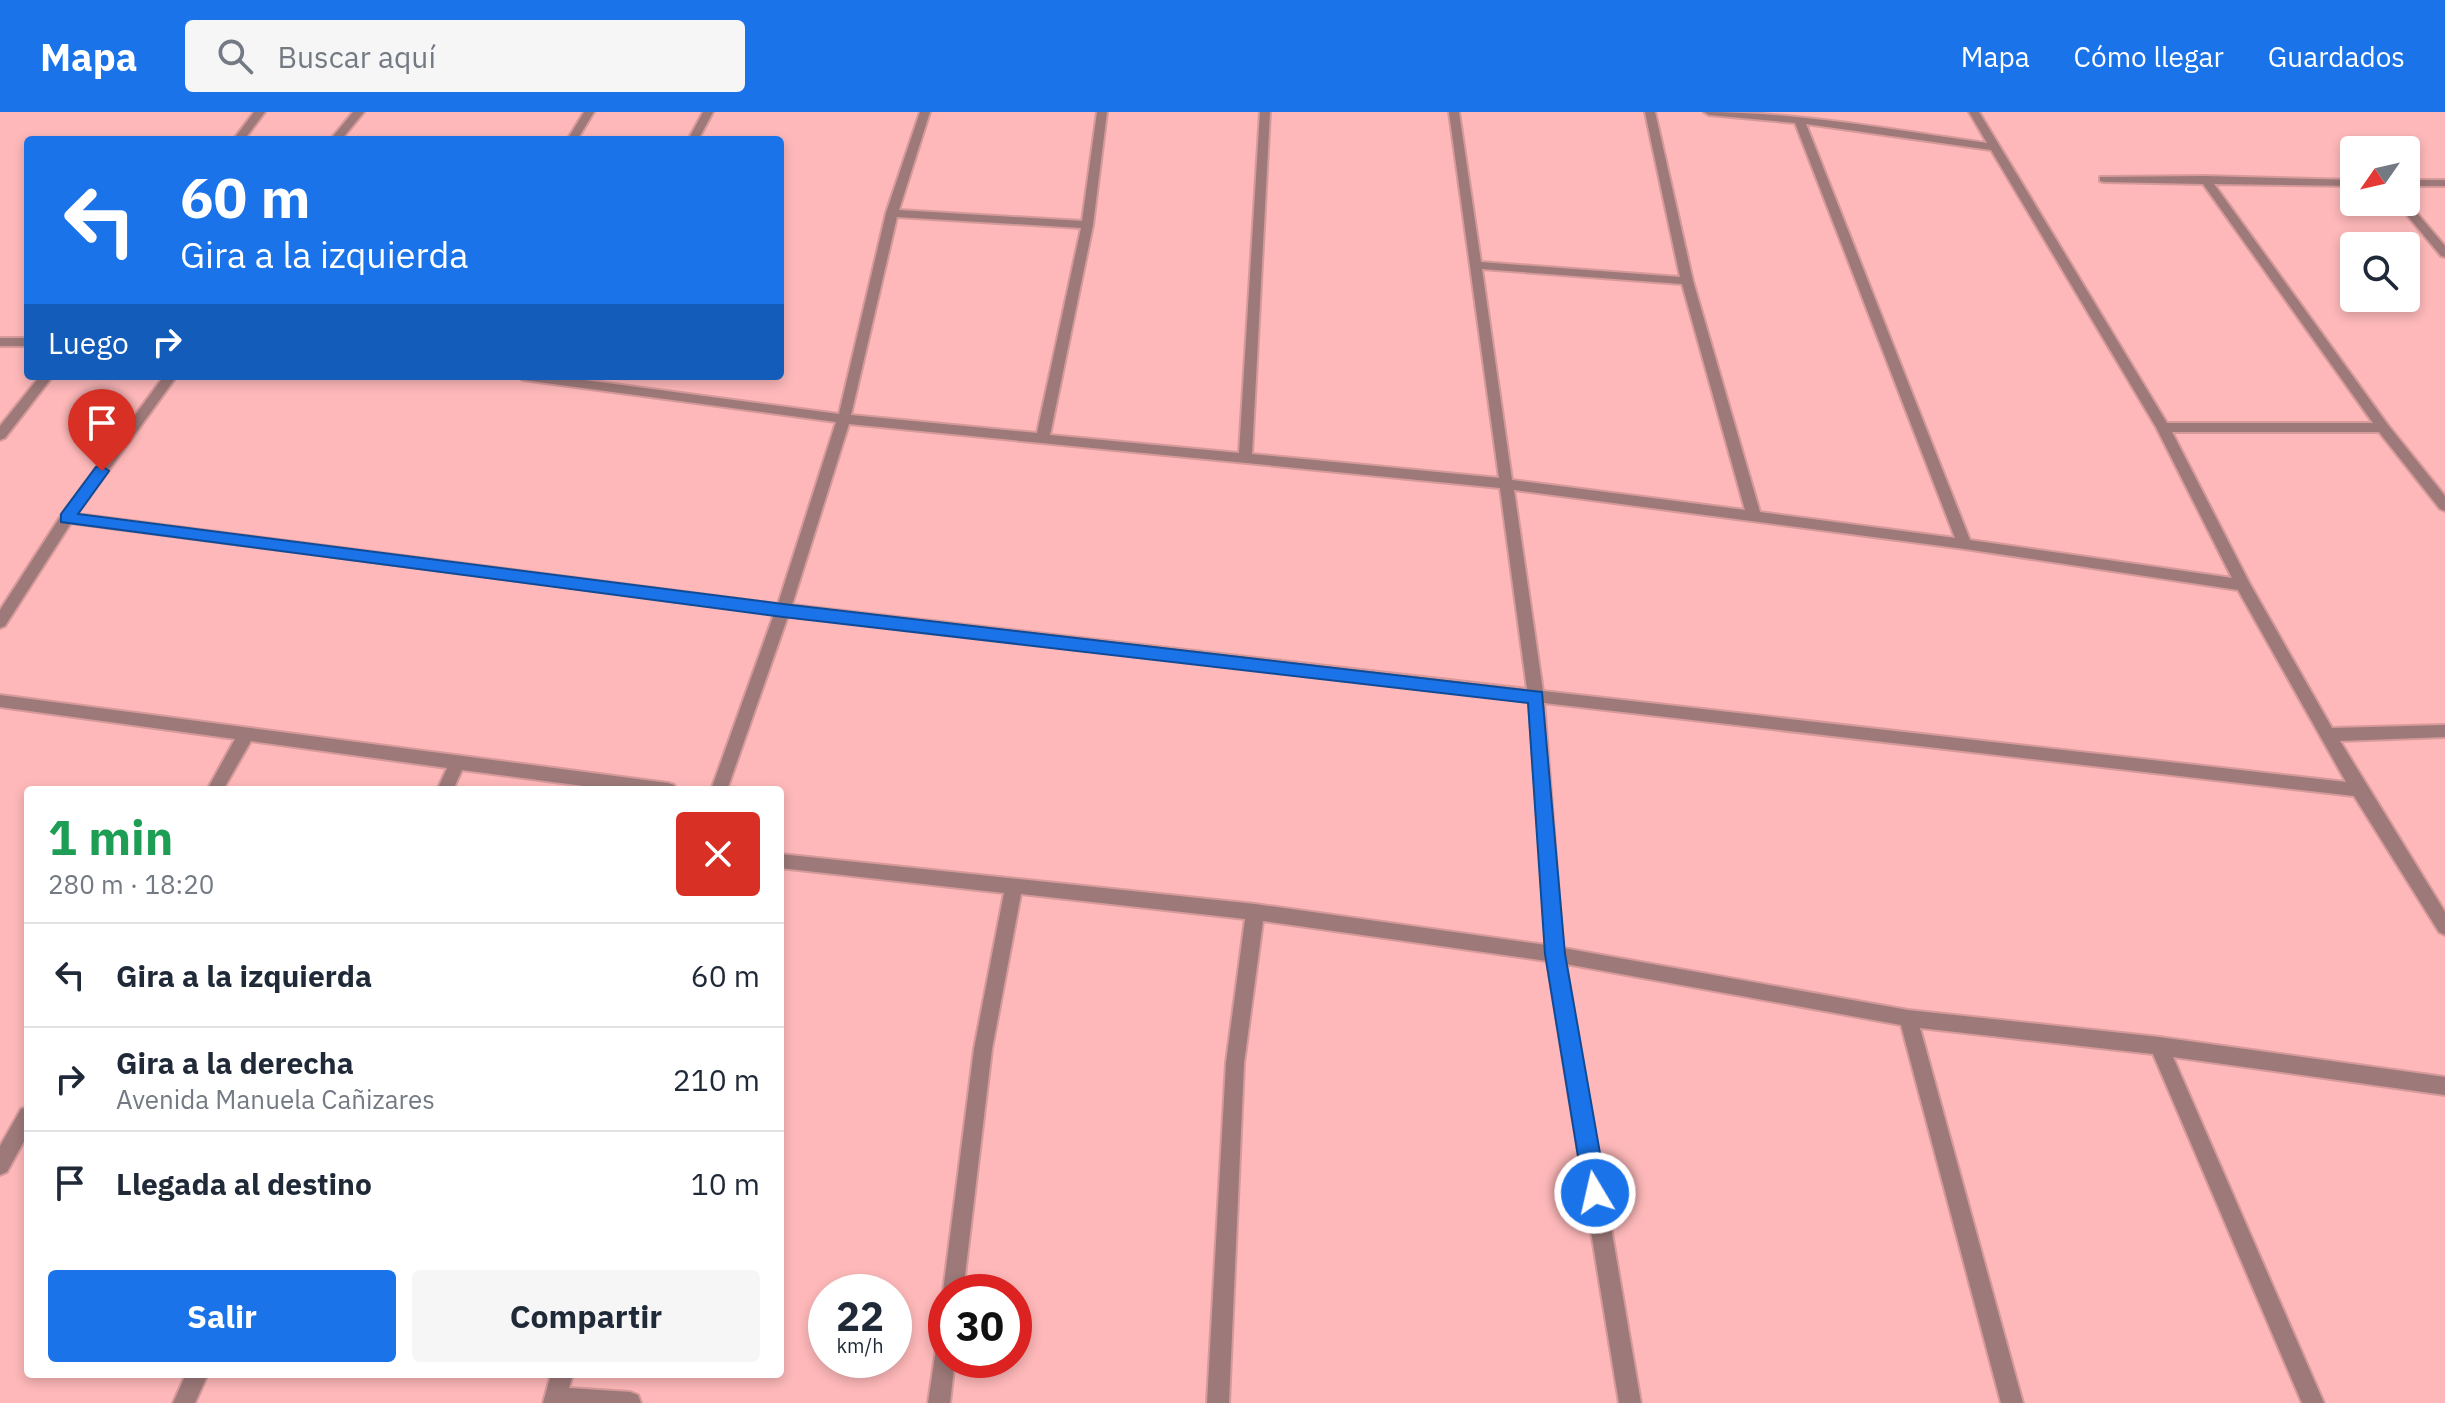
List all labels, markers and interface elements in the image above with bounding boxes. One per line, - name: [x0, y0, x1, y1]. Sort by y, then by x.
- search box: [185, 20, 745, 92]
- text: Mapa: [40, 32, 137, 81]
- icon: search: [213, 34, 257, 78]
- text: Buscar aquí: [277, 37, 436, 76]
- text: Mapa: [1961, 38, 2030, 75]
- text: Cómo llegar: [2074, 38, 2224, 75]
- text: Guardados: [2268, 38, 2405, 75]
- north arrow: [2340, 136, 2420, 216]
- map controls: [2340, 136, 2420, 312]
- text: 60 m: [180, 161, 310, 233]
- icon: left: [48, 168, 152, 272]
- text: Gira a la izquierda: [180, 231, 469, 278]
- button: search: [2340, 232, 2420, 312]
- icon: right: [145, 320, 189, 364]
- text: Luego: [48, 323, 129, 362]
- pin: [68, 389, 136, 471]
- icon: arrive: [80, 401, 124, 445]
- text: 1 min: [48, 806, 173, 868]
- button: close: [676, 812, 760, 896]
- text: 280 m · 18:20: [48, 867, 214, 901]
- icon: left: [48, 953, 92, 997]
- text: Gira a la izquierda: [116, 956, 372, 995]
- text: 60 m: [691, 956, 760, 995]
- text: Gira a la derecha: [116, 1043, 354, 1082]
- icon: right: [48, 1057, 92, 1101]
- text: 210 m: [673, 1060, 760, 1099]
- text: Avenida Manuela Cañizares: [116, 1082, 435, 1116]
- position arrow: [1553, 1151, 1637, 1235]
- icon: arrive: [48, 1161, 92, 1205]
- text: Llegada al destino: [116, 1164, 372, 1203]
- text: 10 m: [691, 1164, 760, 1203]
- button: Salir: [48, 1270, 396, 1362]
- button: Compartir: [412, 1270, 760, 1362]
- speed limit sign: 30: [928, 1274, 1032, 1378]
- text: 22: [836, 1290, 884, 1342]
- text: km/h: [836, 1332, 884, 1359]

